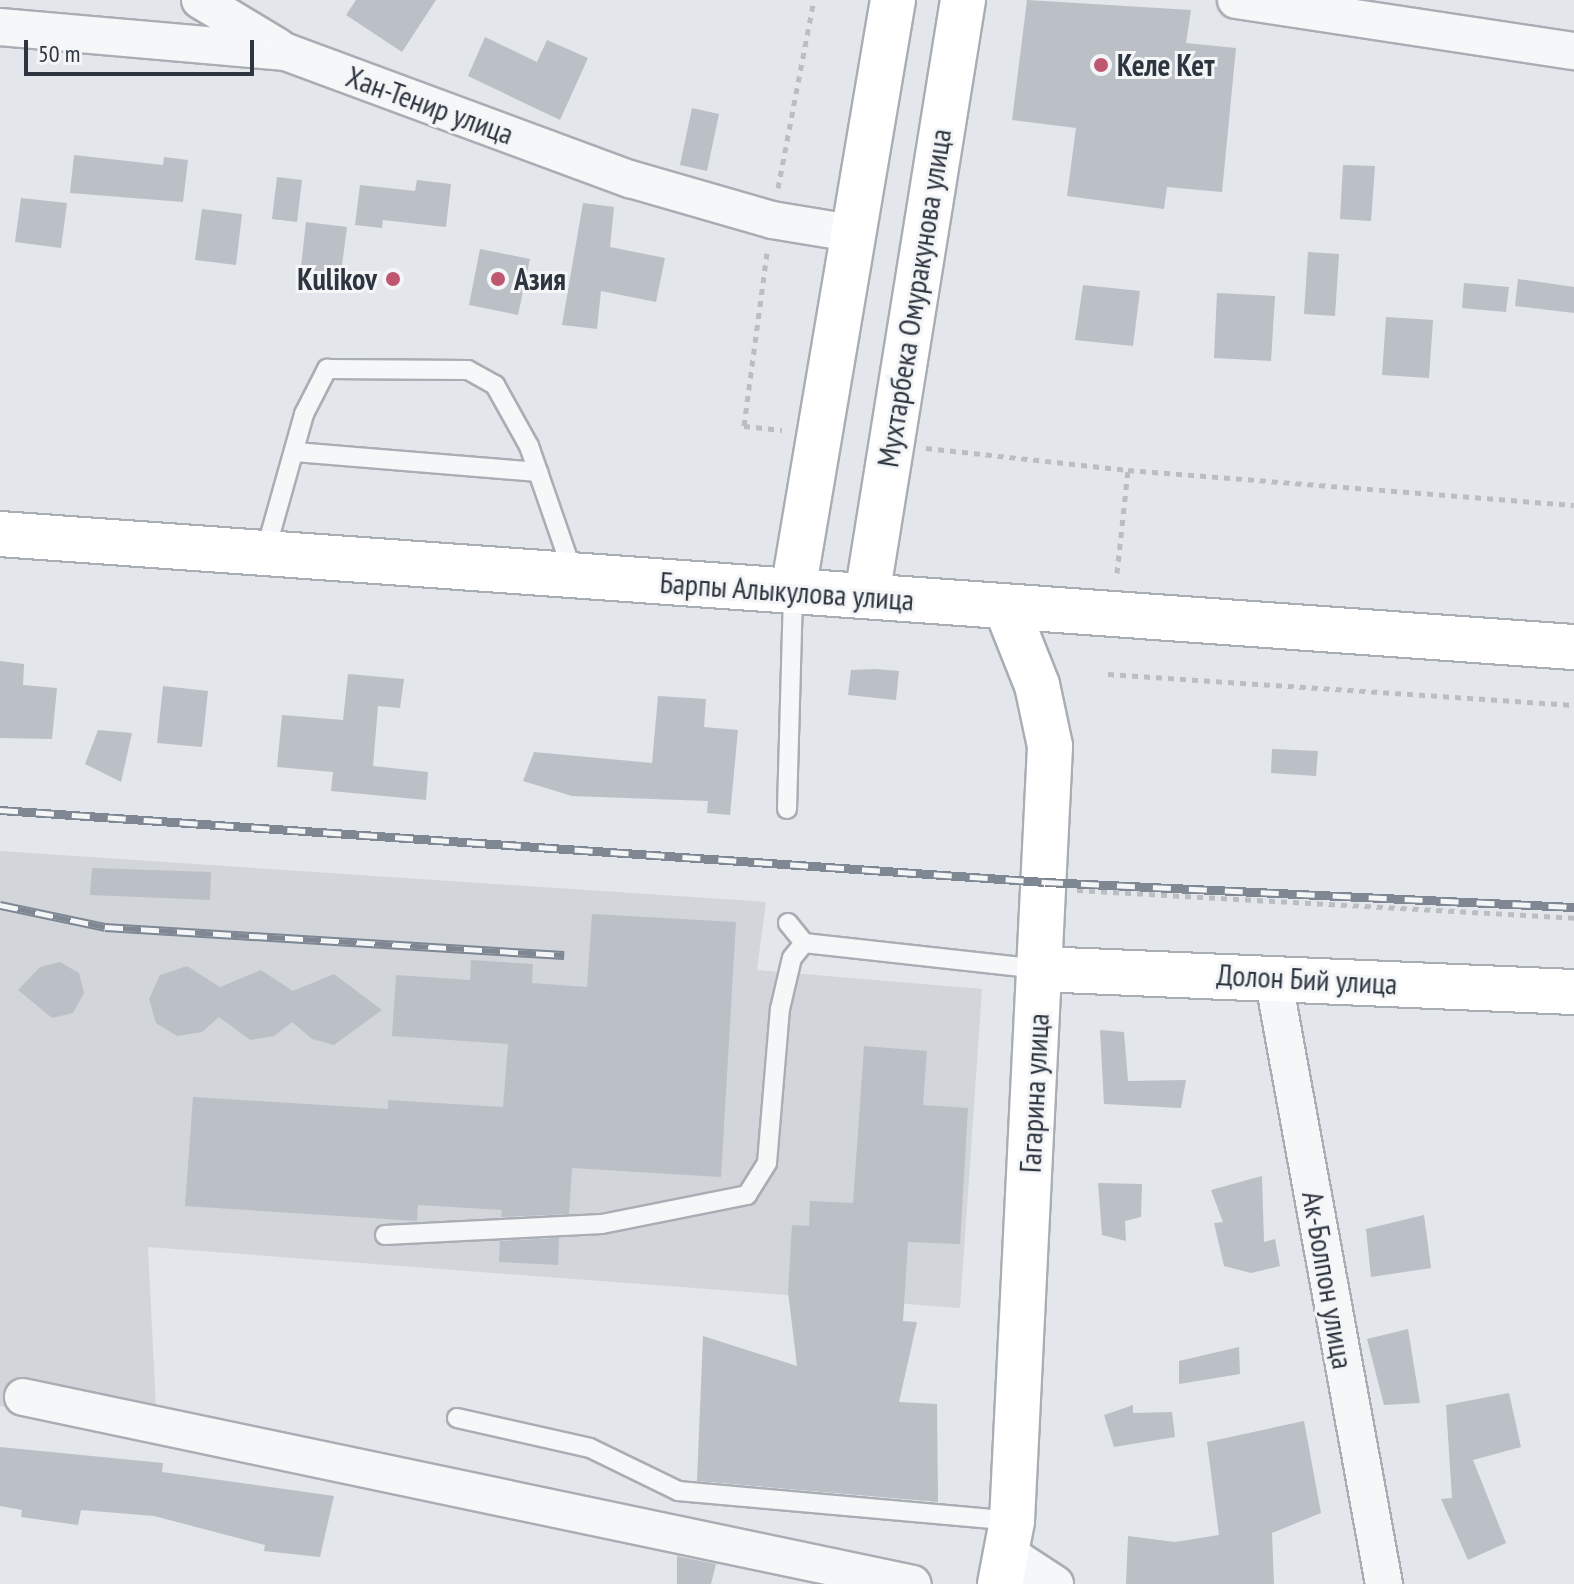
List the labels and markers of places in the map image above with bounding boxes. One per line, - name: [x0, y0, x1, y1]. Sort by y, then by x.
- place label: Келе Кет: [1117, 47, 1215, 83]
- marker: Келе Кет: [1092, 56, 1110, 74]
- place label: Kulikov: [297, 261, 377, 297]
- place label: Азия: [514, 261, 566, 297]
- marker: Kulikov: [384, 270, 402, 288]
- marker: Азия: [489, 270, 507, 288]

